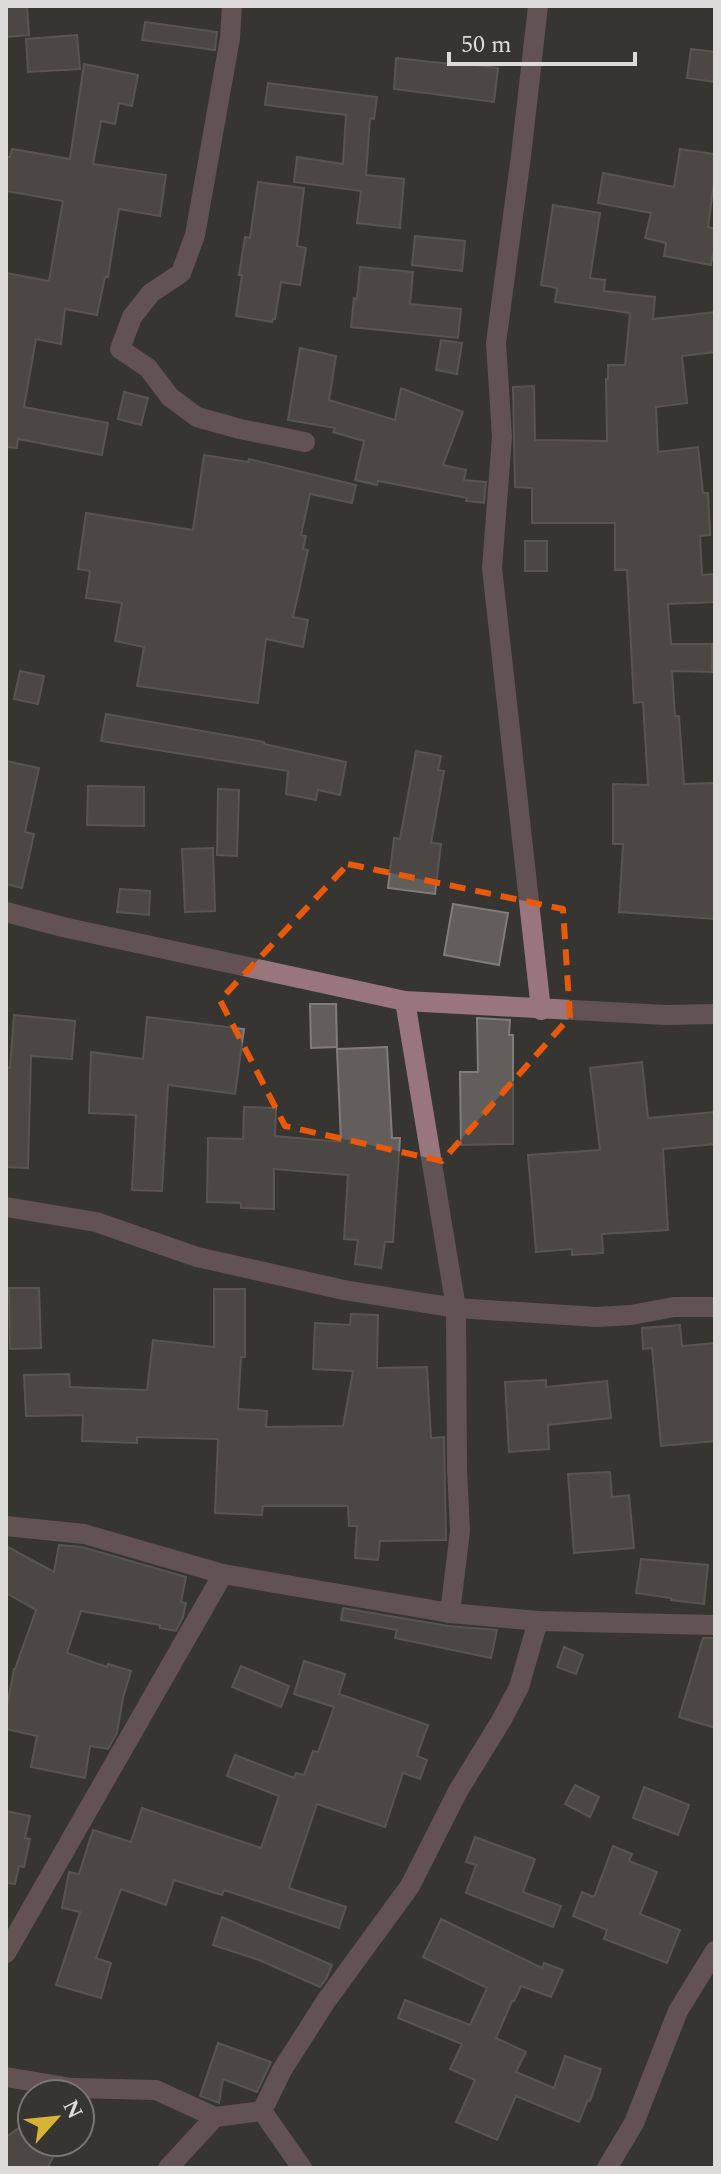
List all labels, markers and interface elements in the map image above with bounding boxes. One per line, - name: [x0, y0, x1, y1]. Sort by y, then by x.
- scale bar: [449, 16, 635, 66]
- text: 50 m: [461, 27, 512, 63]
- north arrow: [16, 2078, 96, 2158]
- text: N: [54, 2094, 91, 2125]

